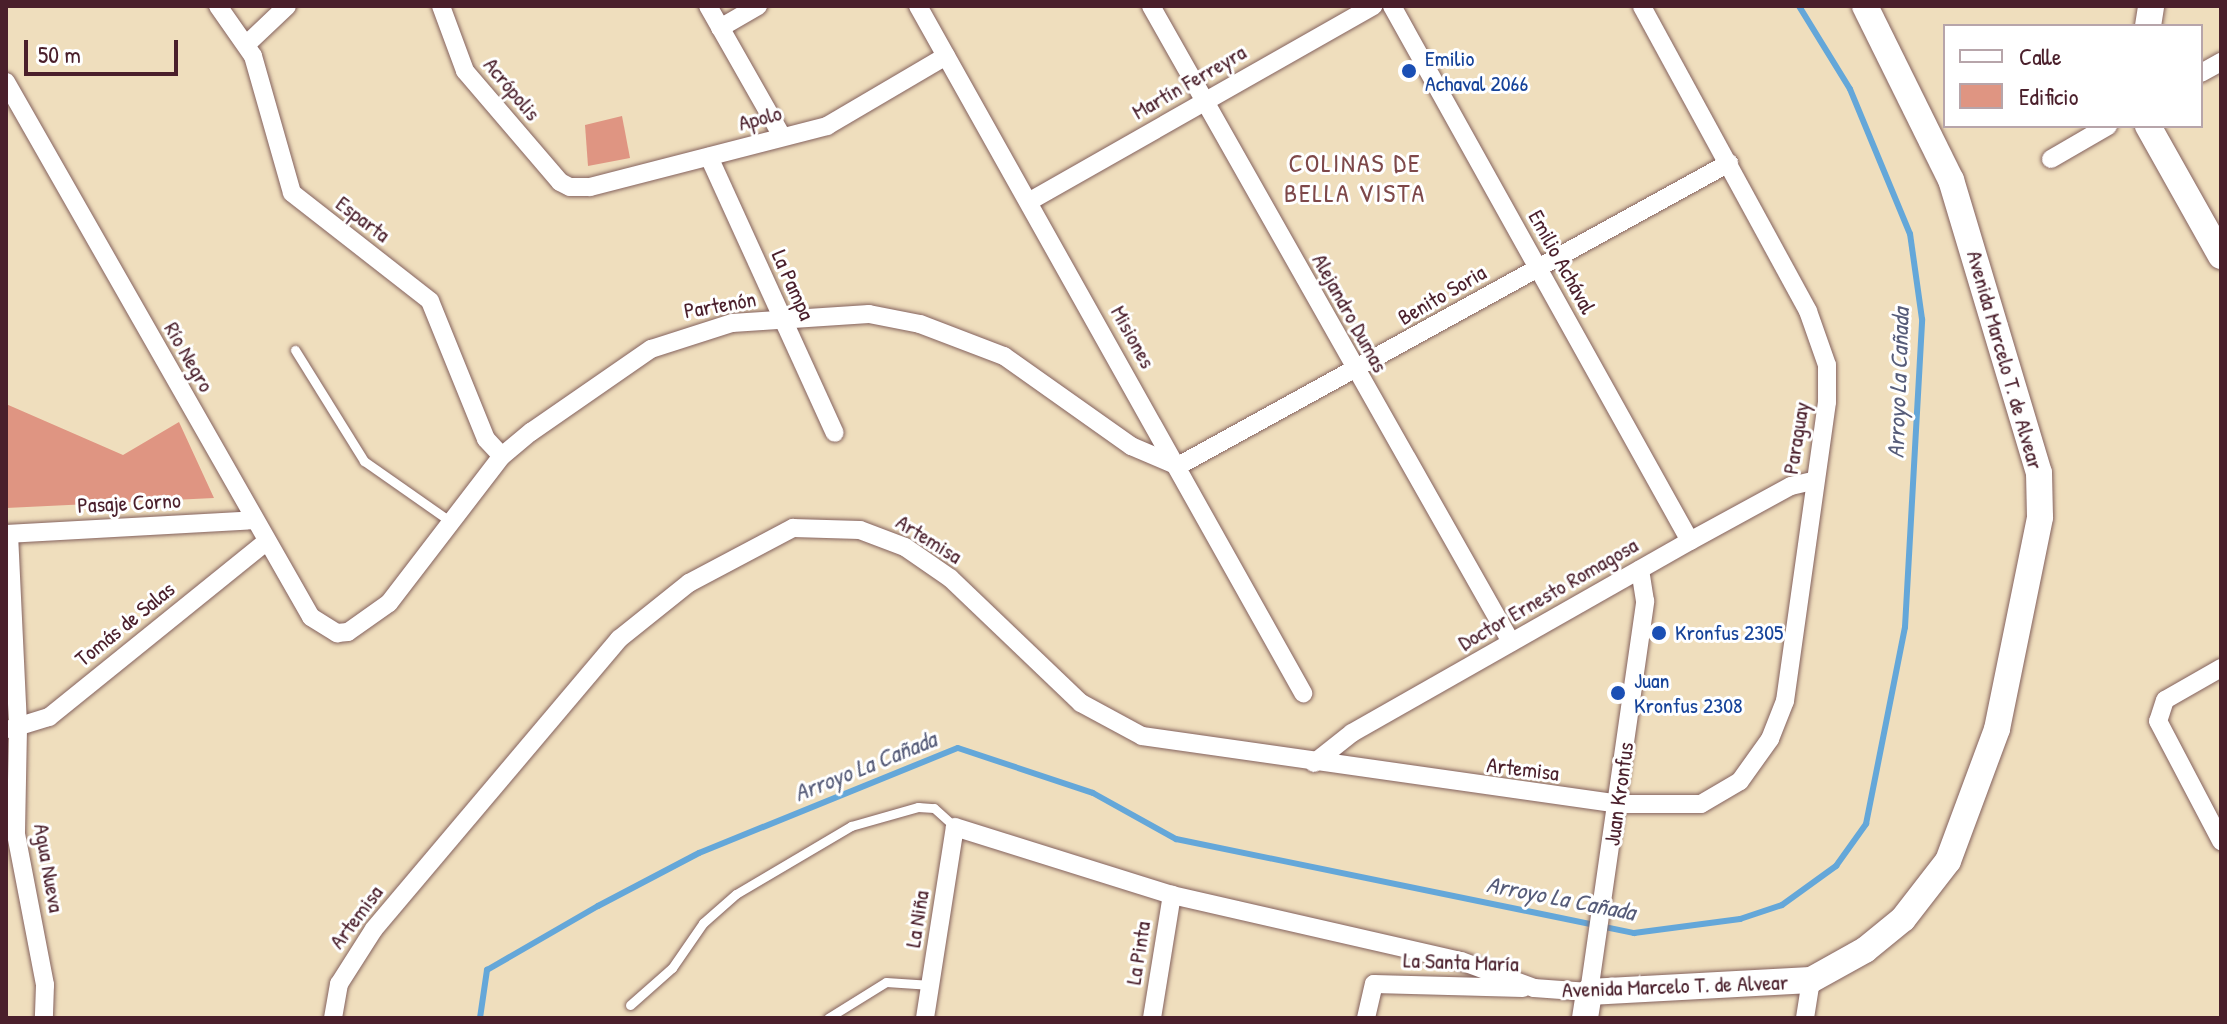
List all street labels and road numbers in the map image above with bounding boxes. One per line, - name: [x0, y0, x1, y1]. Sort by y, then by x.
- street label: Martín Ferreyra: [1128, 39, 1250, 125]
- street label: Acrópolis: [478, 52, 546, 126]
- street label: Apolo: [735, 100, 785, 136]
- street label: Esparta: [331, 190, 395, 248]
- street label: Emilio Achával: [1523, 205, 1601, 319]
- street label: La Pampa: [766, 246, 820, 324]
- street label: Avenida Marcelo T. de Alvear: [1961, 248, 2049, 472]
- street label: Alejandro Dumas: [1307, 249, 1393, 377]
- street label: Benito Soria: [1393, 259, 1491, 331]
- street label: Partenón: [682, 286, 758, 324]
- street label: Misiones: [1105, 301, 1161, 373]
- street label: Río Negro: [158, 317, 220, 397]
- street label: Paraguay: [1777, 400, 1815, 476]
- street label: Pasaje Corno: [77, 487, 181, 519]
- street label: Artemisa: [891, 509, 967, 569]
- street label: Doctor Ernesto Romagosa: [1454, 532, 1642, 656]
- street label: Tomás de Salas: [70, 576, 180, 672]
- street label: Juan Kronfus: [1599, 740, 1639, 848]
- street label: Artemisa: [1485, 751, 1561, 787]
- street label: Agua Nueva: [28, 822, 70, 914]
- street label: Artemisa: [324, 880, 388, 954]
- street label: La Niña: [899, 889, 935, 949]
- street label: La Pinta: [1120, 920, 1156, 986]
- street label: La Santa María: [1403, 947, 1519, 977]
- street label: Avenida Marcelo T. de Alvear: [1561, 969, 1789, 1003]

